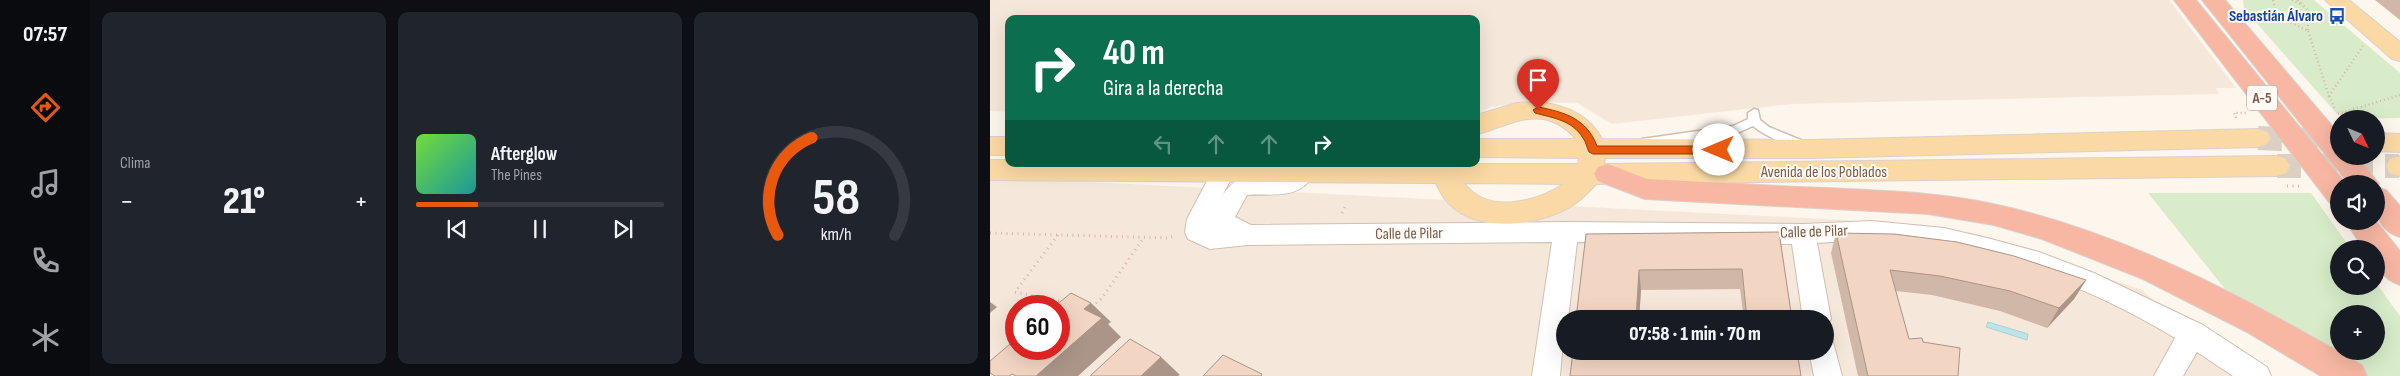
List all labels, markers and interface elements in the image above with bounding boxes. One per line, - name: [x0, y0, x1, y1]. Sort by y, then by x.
- bus stop icon: Sebastián Álvaro: [2327, 6, 2347, 26]
- place label: Sebastián Álvaro: [2229, 7, 2323, 26]
- text: 07:57: [23, 21, 67, 48]
- text: 40 m: [1103, 32, 1165, 75]
- icon: right: [1020, 35, 1085, 100]
- pin: [1517, 59, 1559, 110]
- icon: arrive: [1524, 66, 1552, 94]
- text: Gira a la derecha: [1103, 75, 1224, 102]
- road number: A-5: [2247, 86, 2277, 110]
- icon: directions: [28, 90, 63, 125]
- north arrow: [2330, 110, 2385, 165]
- map controls: [2330, 110, 2385, 360]
- position arrow: [1692, 123, 1744, 175]
- icon: left: [1149, 130, 1177, 158]
- icon: ahead: [1202, 130, 1230, 158]
- icon: ahead: [1255, 130, 1283, 158]
- icon: right: [1308, 130, 1336, 158]
- text: Afterglow: [491, 143, 557, 166]
- text: Clima: [120, 154, 150, 173]
- street label: Avenida de los Poblados: [1760, 163, 1887, 182]
- icon: music: [28, 166, 63, 201]
- text: The Pines: [491, 166, 542, 185]
- text: 58: [812, 167, 860, 230]
- button: sound: [2330, 175, 2385, 230]
- text: 21°: [223, 179, 265, 224]
- text: −: [120, 185, 134, 218]
- text: +: [354, 185, 368, 218]
- icon: previous: [443, 215, 471, 243]
- icon: pause: [526, 215, 554, 243]
- icon: next: [609, 215, 637, 243]
- street label: Calle de Pilar: [1780, 221, 1849, 243]
- text: km/h: [821, 224, 851, 245]
- street label: Calle de Pilar: [1375, 224, 1443, 244]
- button: search: [2330, 240, 2385, 295]
- icon: phone: [28, 243, 63, 278]
- speed limit sign: 60: [1005, 295, 1070, 360]
- button: +: [2330, 305, 2385, 360]
- icon: climate: [28, 320, 63, 355]
- text: 07:58 · 1 min · 70 m: [1629, 323, 1761, 346]

